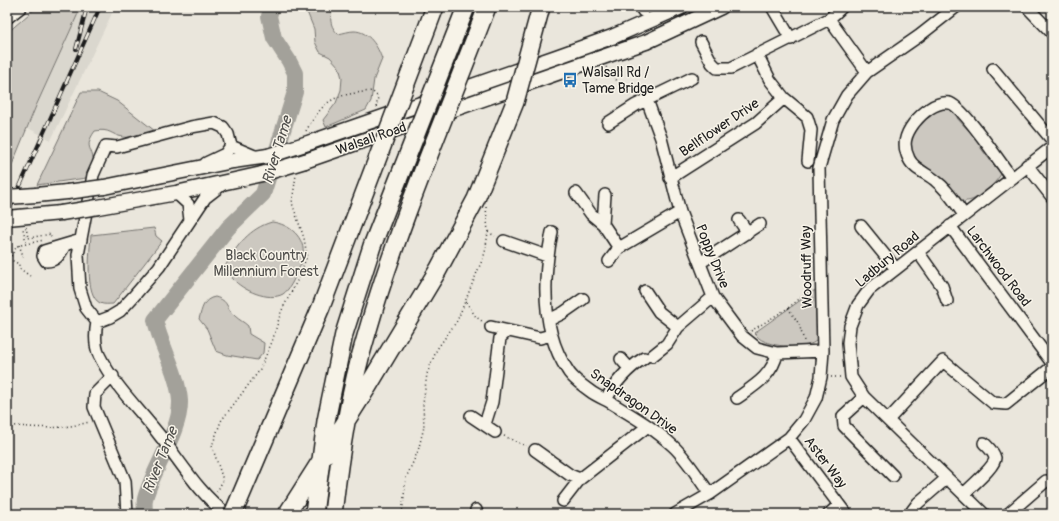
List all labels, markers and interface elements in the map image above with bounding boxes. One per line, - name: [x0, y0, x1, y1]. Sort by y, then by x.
- place label: Walsall Rd / Tame Bridge: [582, 64, 654, 97]
- bus stop icon: Walsall Rd / Tame Bridge: [561, 71, 579, 89]
- street label: Bellflower Drive: [676, 95, 762, 160]
- water label: River Tame: [258, 113, 297, 186]
- street label: Walsall Road: [334, 118, 409, 158]
- street label: Poppy Drive: [692, 222, 733, 291]
- street label: Larchwood Road: [963, 223, 1034, 310]
- street label: Woodruff Way: [797, 226, 816, 308]
- street label: Ladbury Road: [852, 228, 923, 291]
- park label: Black Country Millennium Forest: [213, 247, 319, 280]
- street label: Snapdragon Drive: [587, 365, 681, 438]
- water label: River Tame: [139, 423, 183, 496]
- street label: Aster Way: [801, 433, 851, 492]

